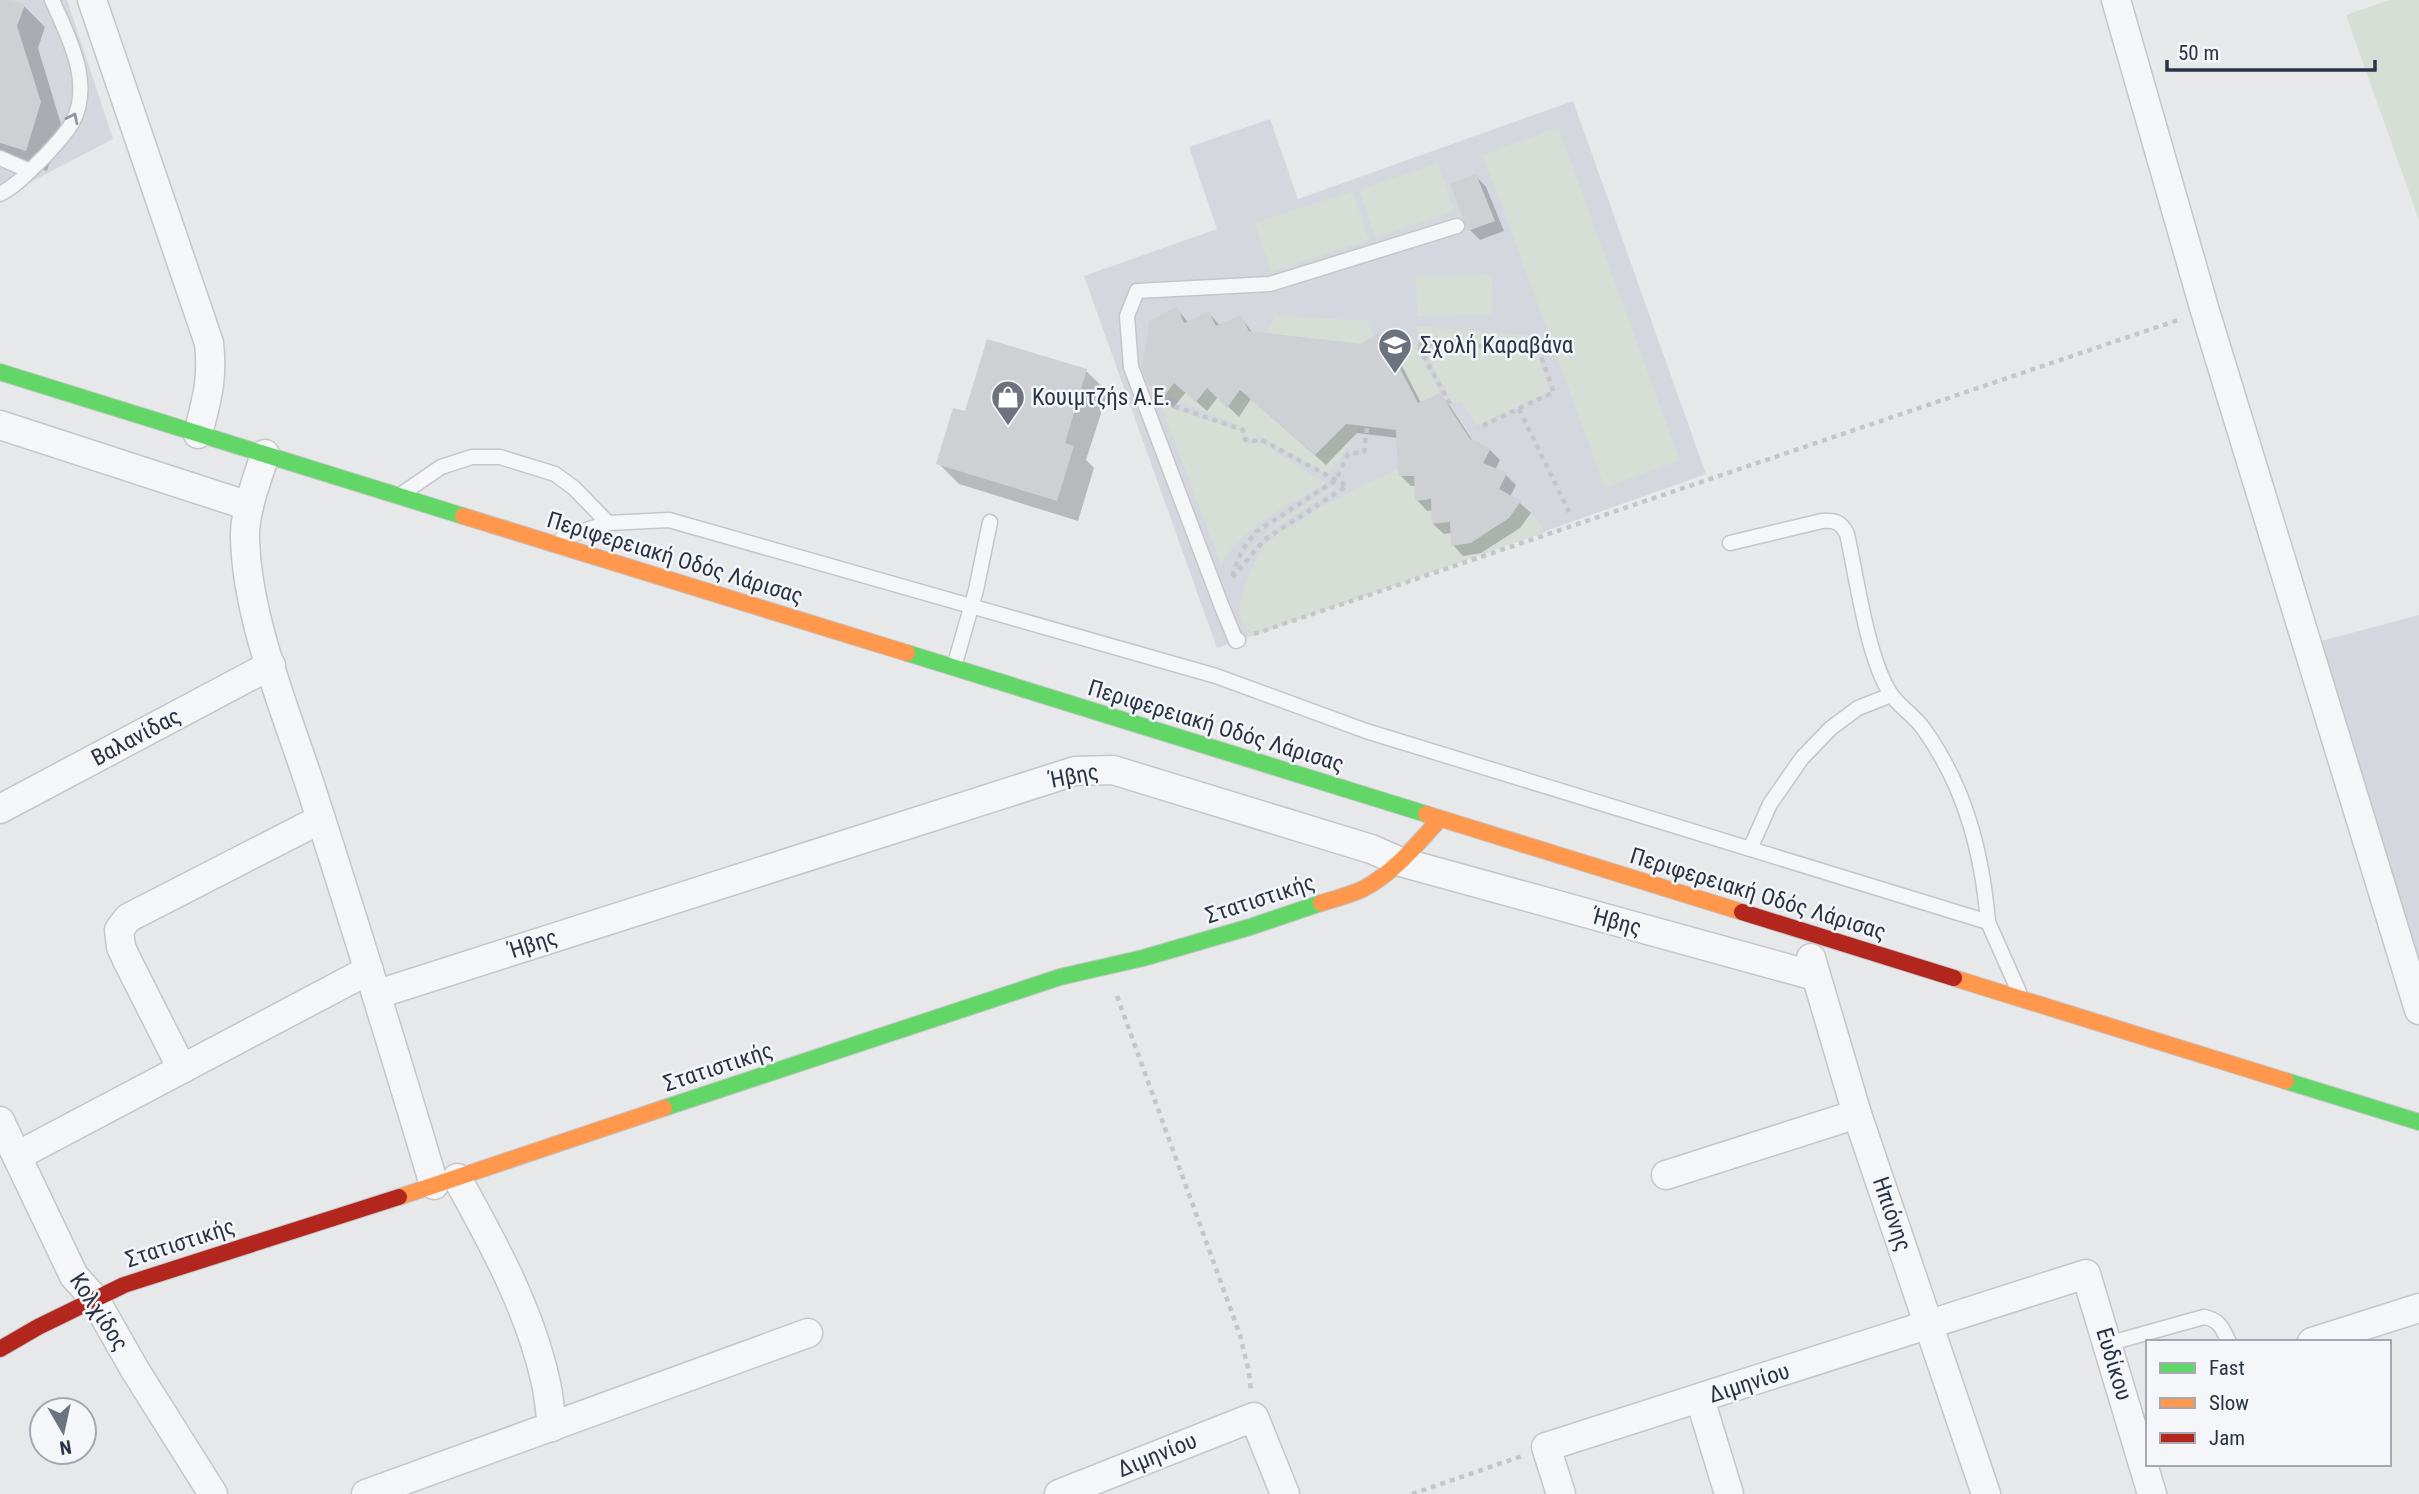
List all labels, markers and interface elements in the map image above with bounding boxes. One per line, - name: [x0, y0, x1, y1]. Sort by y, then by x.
- scale bar: [2167, 28, 2375, 72]
- text: 50 m: [2178, 41, 2219, 65]
- one-way arrow: [65, 113, 79, 125]
- school or university icon: Σχολή Καραβάνα: [1376, 326, 1414, 375]
- place label: Σχολή Καραβάνα: [1420, 332, 1573, 359]
- shop icon: Κουιμτζήs Α.Ε.: [989, 378, 1027, 427]
- place label: Κουιμτζήs Α.Ε.: [1032, 384, 1170, 411]
- street label: Περιφερειακή Οδός Λάρισας: [544, 506, 806, 610]
- street label: Περιφερειακή Οδός Λάρισας: [1085, 674, 1347, 778]
- street label: Βαλανίδας: [87, 702, 185, 772]
- street label: Ήβης: [1046, 758, 1101, 794]
- street label: Περιφερειακή Οδός Λάρισας: [1627, 842, 1889, 946]
- street label: Στατιστικής: [1202, 869, 1318, 929]
- street label: Ήβης: [1589, 902, 1644, 941]
- street label: Ήβης: [504, 923, 561, 965]
- street label: Στατιστικής: [660, 1037, 776, 1097]
- street label: Ηπιόνης: [1867, 1173, 1917, 1255]
- street label: Στατιστικής: [122, 1213, 238, 1273]
- street label: Κολχίδος: [64, 1268, 134, 1356]
- street label: Ευδίκου: [2090, 1324, 2138, 1404]
- legend: [2146, 1340, 2391, 1466]
- text: Fast: [2209, 1356, 2245, 1380]
- street label: Διμηνίου: [1705, 1357, 1793, 1409]
- text: Slow: [2209, 1391, 2249, 1415]
- north arrow: [28, 1396, 98, 1466]
- text: Jam: [2209, 1426, 2245, 1450]
- street label: Διμηνίου: [1113, 1427, 1201, 1483]
- text: N: [58, 1435, 73, 1460]

